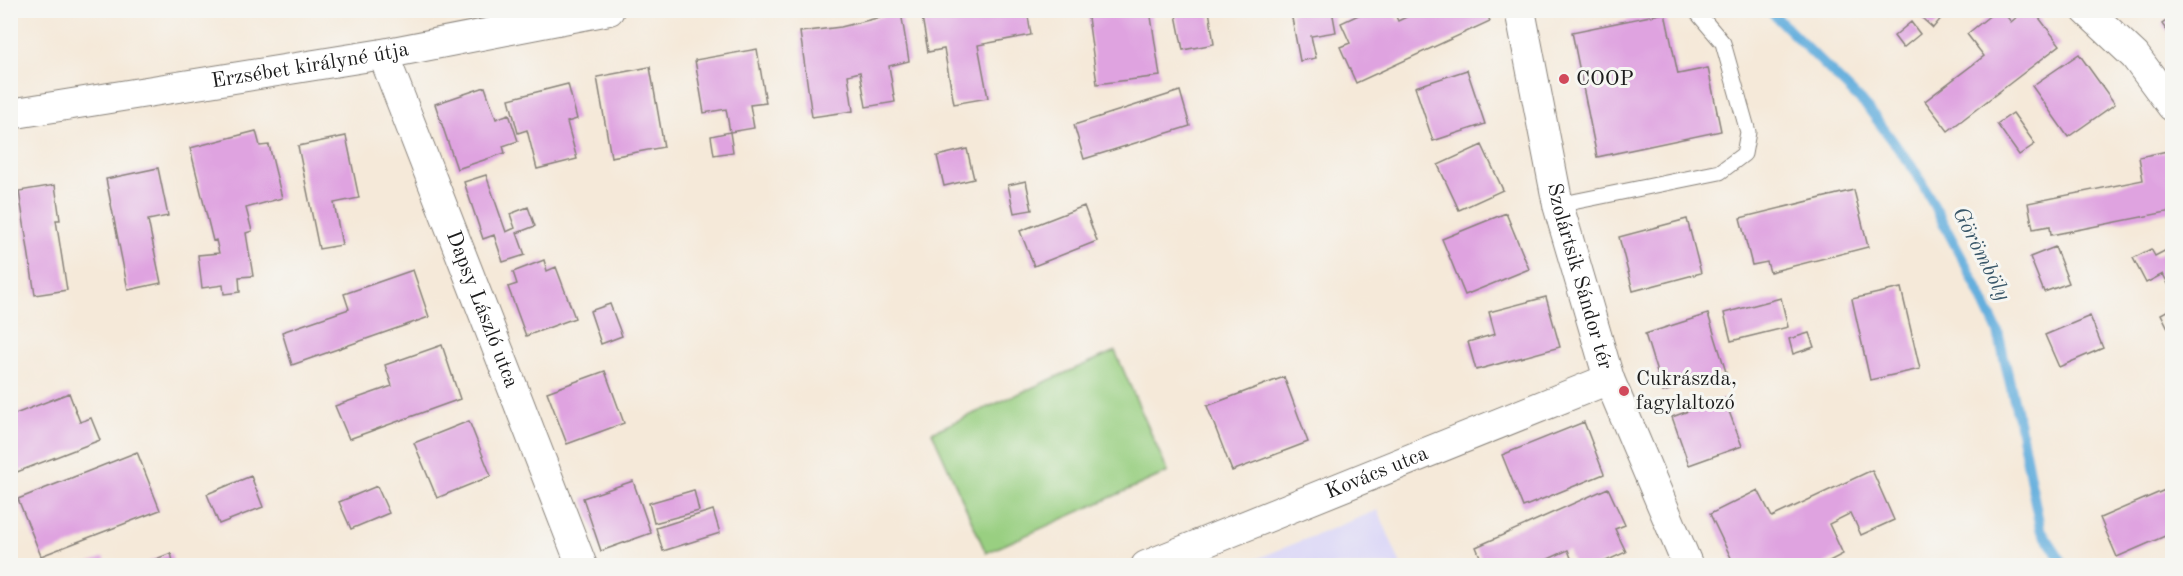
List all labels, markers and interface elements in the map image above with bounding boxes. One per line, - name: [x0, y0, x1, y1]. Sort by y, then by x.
- street label: Erzsébet királyné útja: [210, 39, 411, 92]
- place label: COOP: [1576, 69, 1634, 90]
- marker: COOP: [1557, 72, 1571, 86]
- street label: Szolártsik Sándor tér: [1543, 181, 1616, 372]
- water label: Görömböly: [1948, 203, 2014, 305]
- street label: Dapsy László utca: [442, 228, 522, 391]
- place label: Cukrászda, fagylaltozó: [1636, 369, 1737, 414]
- marker: Cukrászda, fagylaltozó: [1617, 384, 1631, 398]
- street label: Kovács utca: [1323, 443, 1431, 503]

